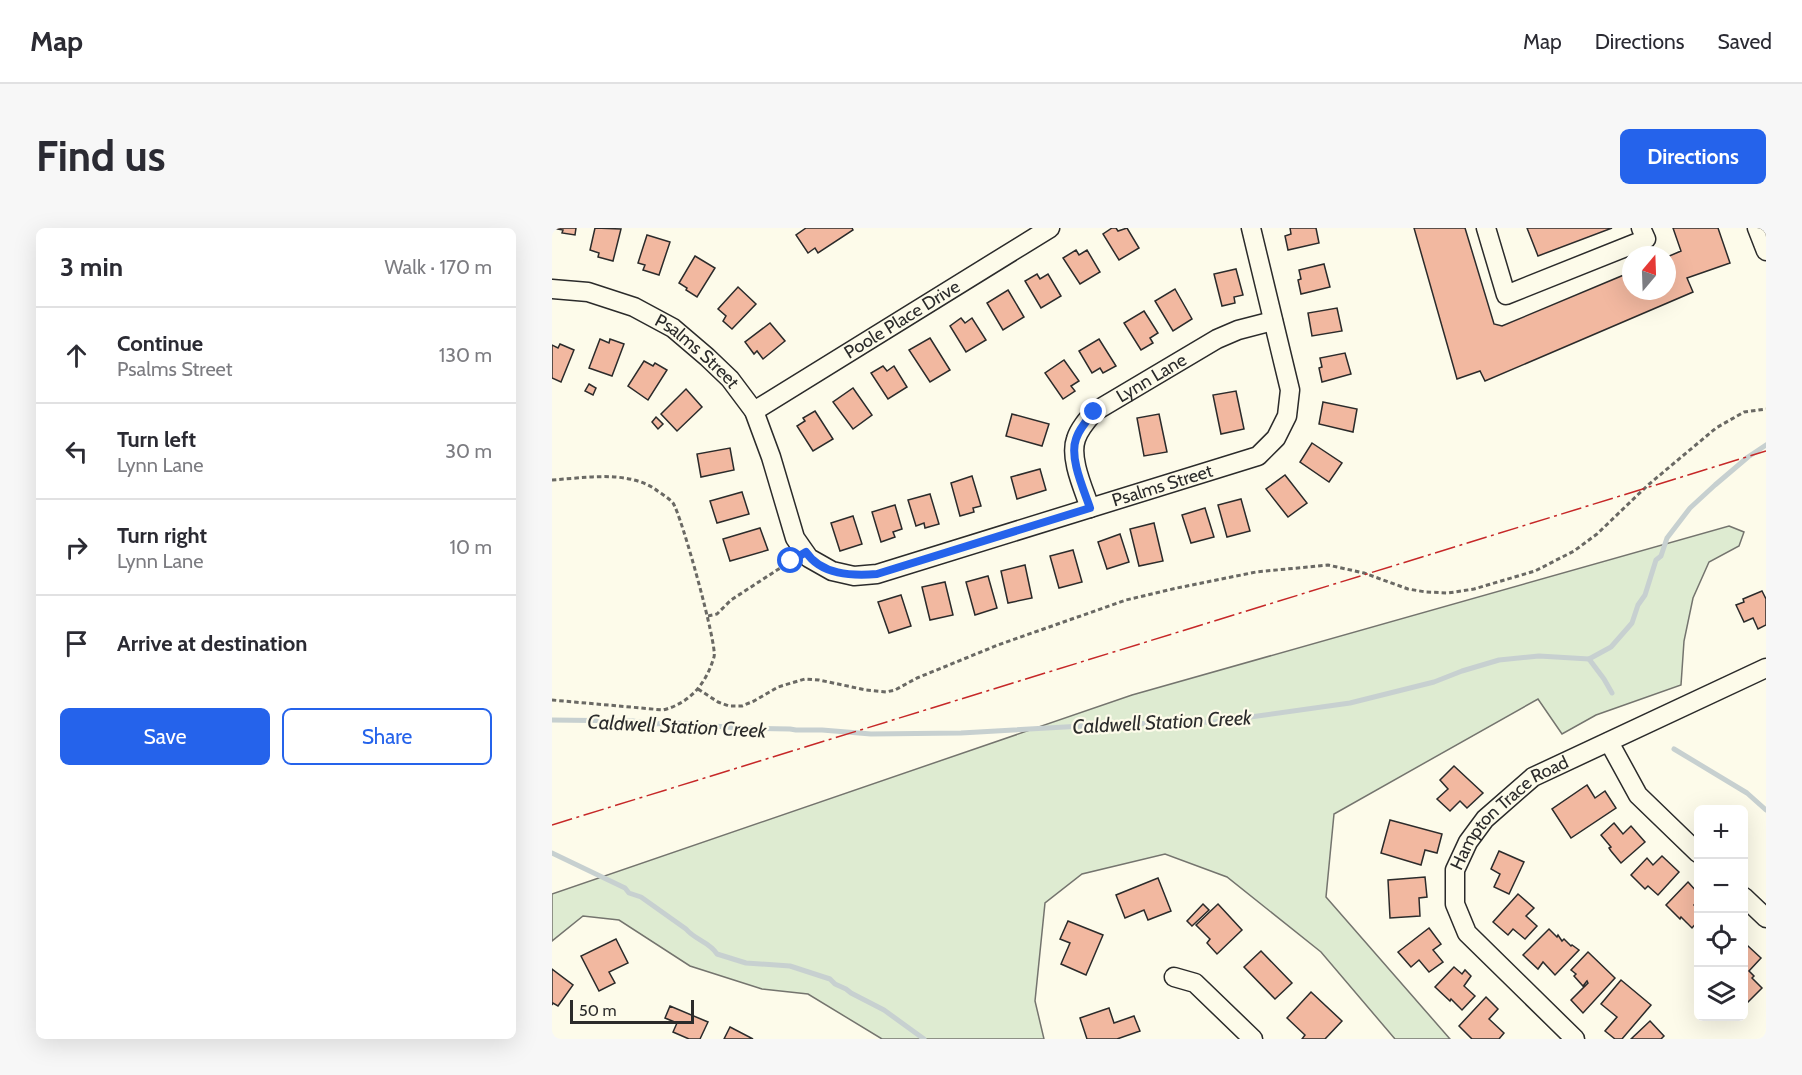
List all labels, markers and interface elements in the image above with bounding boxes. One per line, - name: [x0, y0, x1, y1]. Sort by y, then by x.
- text: Map: [30, 24, 83, 58]
- text: Map: [1523, 29, 1562, 54]
- text: Directions: [1595, 29, 1684, 54]
- text: Saved: [1717, 29, 1772, 54]
- button: Directions: [1620, 129, 1766, 184]
- text: Find us: [36, 130, 165, 182]
- north arrow: [1622, 246, 1676, 300]
- text: 3 min: [60, 251, 123, 283]
- text: Walk · 170 m: [384, 255, 492, 279]
- street label: Poole Place Drive: [840, 275, 964, 364]
- street label: Psalms Street: [651, 309, 744, 393]
- text: Continue: [117, 330, 203, 357]
- icon: ahead: [60, 339, 93, 372]
- text: 130 m: [439, 343, 492, 367]
- street label: Lynn Lane: [1112, 349, 1191, 407]
- text: Psalms Street: [117, 357, 233, 381]
- route end: [1080, 398, 1106, 424]
- text: Turn left: [117, 426, 196, 453]
- icon: left: [60, 435, 93, 468]
- text: 30 m: [445, 439, 492, 463]
- text: Lynn Lane: [117, 453, 204, 477]
- street label: Psalms Street: [1109, 460, 1215, 512]
- text: Turn right: [117, 522, 207, 549]
- icon: right: [60, 531, 93, 564]
- text: 10 m: [449, 535, 492, 559]
- route start: [777, 547, 803, 573]
- text: Lynn Lane: [117, 549, 204, 573]
- icon: arrive: [60, 627, 93, 660]
- text: Arrive at destination: [117, 630, 307, 657]
- water label: Caldwell Station Creek: [1072, 705, 1254, 739]
- button: Save: [60, 708, 270, 765]
- button: Share: [282, 708, 492, 765]
- water label: Caldwell Station Creek: [587, 709, 769, 743]
- street label: Hampton Trace Road: [1446, 751, 1572, 873]
- map controls: [1694, 805, 1748, 1021]
- button: +: [1694, 805, 1748, 859]
- button: −: [1694, 859, 1748, 913]
- button: locate: [1694, 913, 1748, 967]
- button: layers: [1694, 967, 1748, 1021]
- scale bar: [570, 997, 694, 1024]
- text: 50 m: [579, 1001, 616, 1020]

